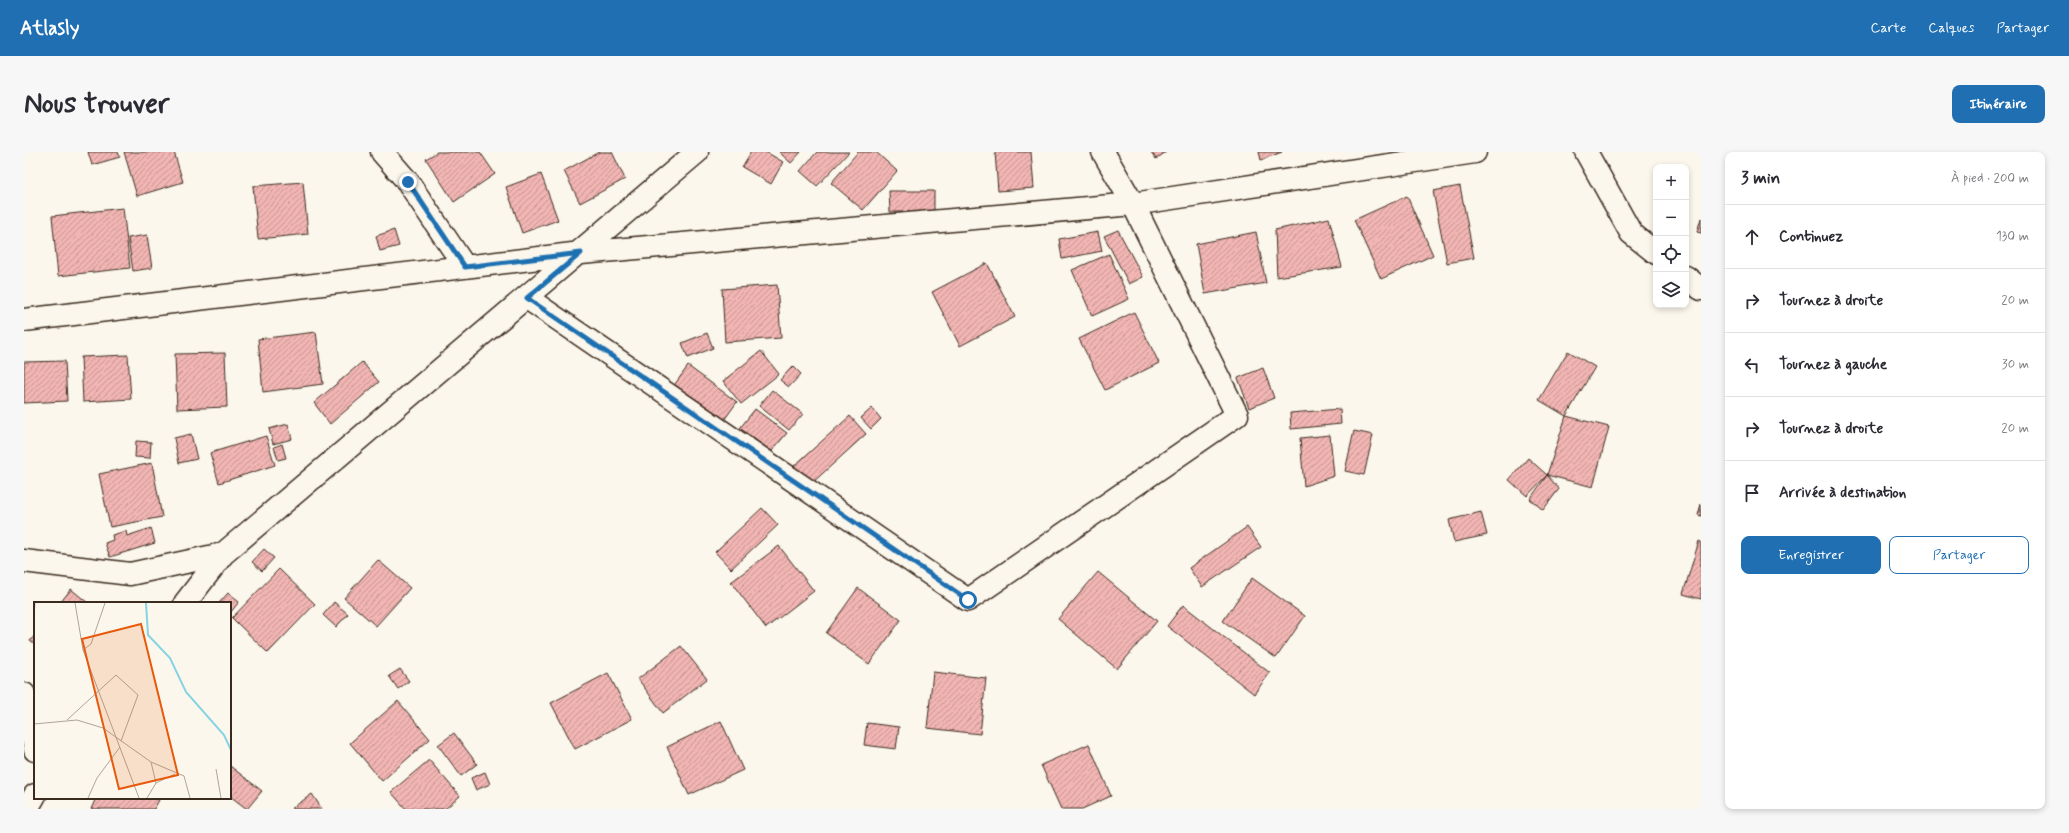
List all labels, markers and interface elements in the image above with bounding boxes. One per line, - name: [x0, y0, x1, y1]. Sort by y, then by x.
- text: Atlasly: [20, 16, 79, 41]
- text: Carte: [1870, 19, 1906, 37]
- text: Calques: [1928, 19, 1974, 37]
- text: Partager: [1996, 19, 2049, 37]
- button: Itinéraire: [1952, 85, 2045, 123]
- text: Nous trouver: [24, 86, 169, 123]
- map controls: [1653, 164, 1689, 308]
- button: +: [1653, 164, 1689, 200]
- text: 3 min: [1741, 167, 1780, 189]
- text: À pied · 200 m: [1951, 170, 2029, 187]
- route end: [399, 173, 417, 191]
- button: −: [1653, 200, 1689, 236]
- icon: ahead: [1741, 226, 1763, 248]
- text: Continuez: [1779, 227, 1843, 247]
- text: 130 m: [1996, 228, 2029, 245]
- button: locate: [1653, 236, 1689, 272]
- button: layers: [1653, 272, 1689, 308]
- icon: right: [1741, 290, 1763, 312]
- text: Tournez à droite: [1779, 291, 1883, 311]
- text: 20 m: [2001, 292, 2029, 309]
- icon: left: [1741, 354, 1763, 376]
- text: Tournez à gauche: [1779, 355, 1887, 375]
- text: 30 m: [2002, 356, 2029, 373]
- icon: right: [1741, 418, 1763, 440]
- text: Tournez à droite: [1779, 419, 1883, 439]
- text: 20 m: [2001, 420, 2029, 437]
- icon: arrive: [1741, 482, 1763, 504]
- text: Arrivée à destination: [1779, 483, 1906, 503]
- button: Enregistrer: [1741, 536, 1881, 574]
- button: Partager: [1889, 536, 2029, 574]
- route start: [959, 591, 977, 609]
- inset map: [34, 602, 231, 799]

